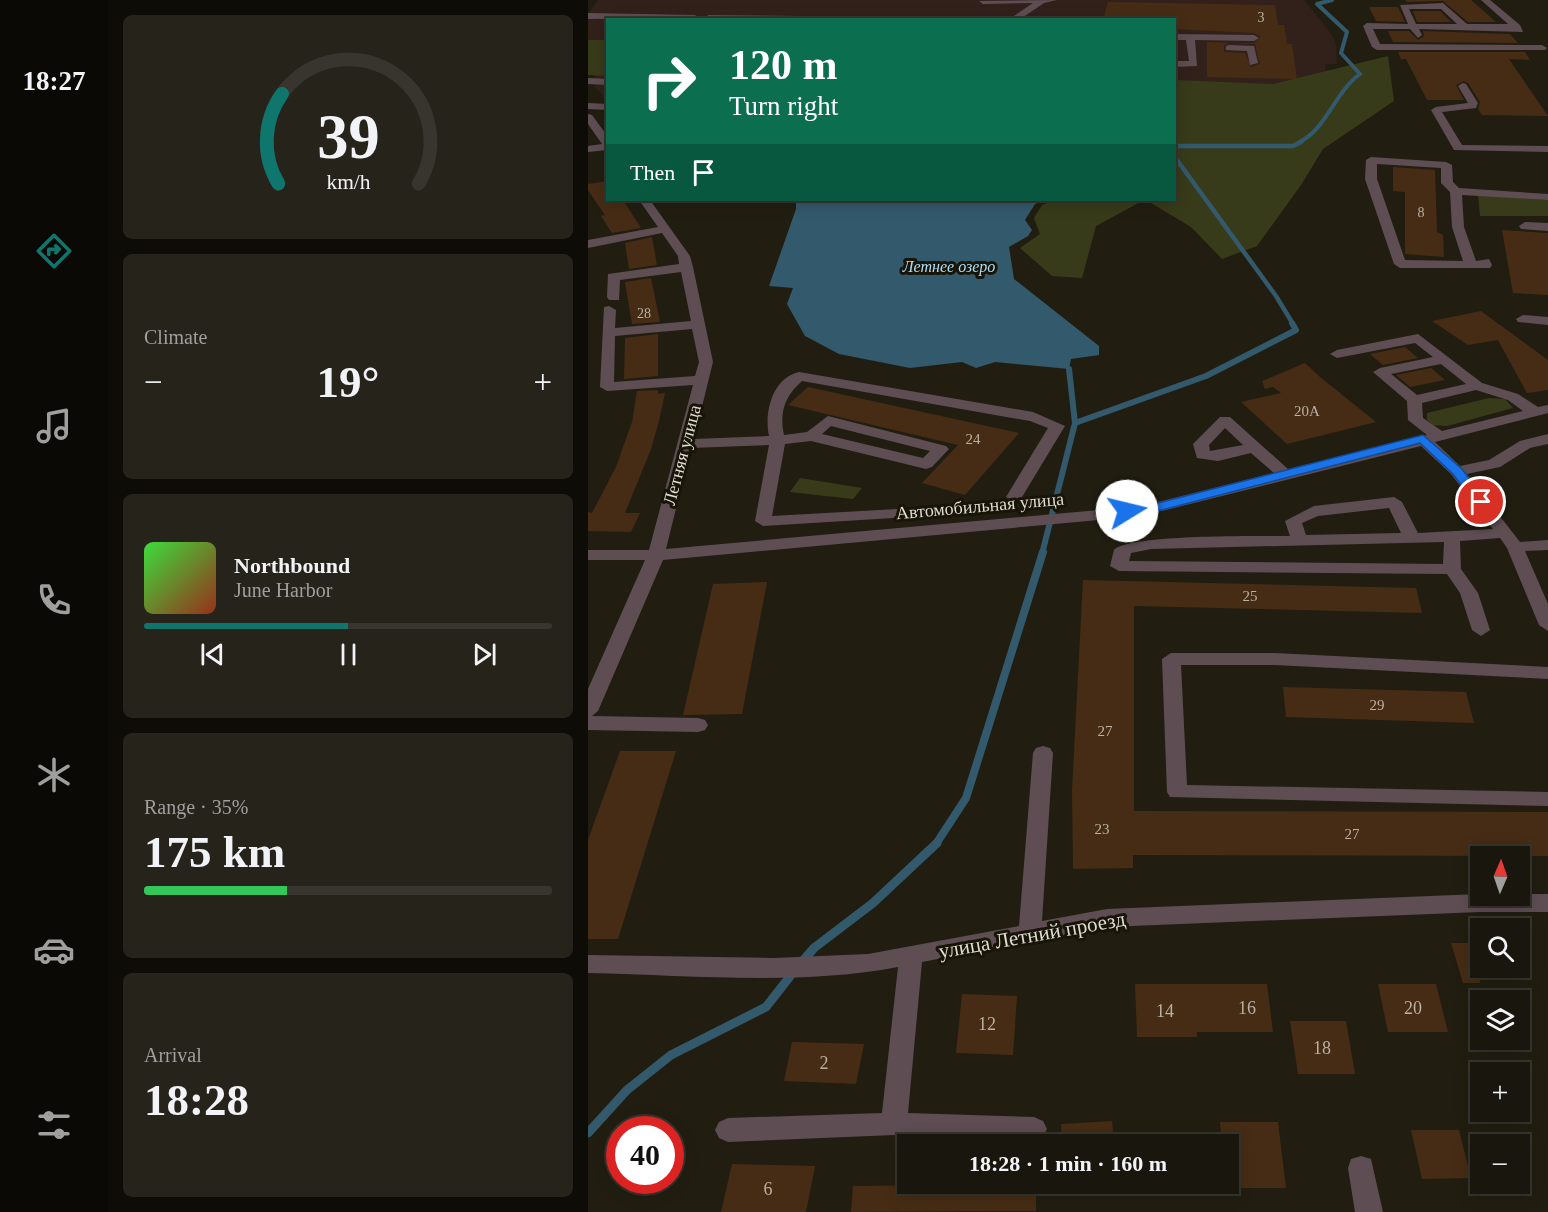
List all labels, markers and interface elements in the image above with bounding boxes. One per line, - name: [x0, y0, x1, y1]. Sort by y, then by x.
- house number: 3: [1258, 10, 1265, 25]
- icon: right: [630, 42, 708, 120]
- text: 120 m: [729, 42, 838, 88]
- text: 18:27: [23, 66, 86, 96]
- text: Turn right: [729, 91, 838, 121]
- text: 39: [317, 102, 379, 171]
- icon: arrive: [687, 156, 720, 189]
- text: Then: [630, 160, 675, 185]
- text: km/h: [326, 171, 370, 195]
- house number: 8: [1418, 205, 1425, 220]
- icon: directions: [33, 230, 75, 272]
- water label: Летнее озеро: [902, 258, 995, 276]
- house number: 28: [637, 306, 651, 321]
- text: Climate: [144, 326, 207, 348]
- text: 19°: [317, 357, 380, 407]
- text: −: [144, 364, 163, 400]
- text: +: [533, 364, 552, 400]
- street label: Летняя улица: [659, 403, 705, 507]
- house number: 20A: [1294, 403, 1320, 419]
- icon: music: [33, 405, 75, 447]
- house number: 24: [966, 431, 981, 447]
- pin: [1455, 476, 1506, 527]
- position arrow: [1095, 479, 1159, 543]
- icon: arrive: [1464, 485, 1497, 518]
- street label: Автомобильная улица: [895, 489, 1065, 523]
- text: Northbound: [234, 553, 350, 578]
- icon: phone: [33, 579, 75, 621]
- text: June Harbor: [234, 579, 332, 601]
- house number: 25: [1243, 588, 1258, 604]
- icon: previous: [196, 638, 229, 671]
- icon: pause: [332, 638, 365, 671]
- icon: next: [468, 638, 501, 671]
- house number: 29: [1370, 697, 1385, 713]
- house number: 27: [1098, 723, 1113, 739]
- icon: climate: [33, 754, 75, 796]
- text: Range · 35%: [144, 796, 248, 818]
- house number: 23: [1095, 821, 1110, 837]
- house number: 27: [1345, 826, 1360, 842]
- text: 175 km: [144, 827, 285, 877]
- north arrow: [1470, 846, 1530, 906]
- map controls: [1470, 846, 1530, 1194]
- street label: улица Летний проезд: [937, 907, 1128, 963]
- button: search: [1470, 918, 1530, 978]
- icon: car: [33, 929, 75, 971]
- button: layers: [1470, 990, 1530, 1050]
- house number: 16: [1238, 998, 1256, 1018]
- house number: 20: [1404, 998, 1422, 1018]
- house number: 14: [1156, 1001, 1174, 1021]
- house number: 12: [978, 1014, 996, 1034]
- house number: 18: [1313, 1038, 1331, 1058]
- text: Arrival: [144, 1044, 202, 1066]
- house number: 2: [820, 1053, 829, 1073]
- button: +: [1470, 1062, 1530, 1122]
- text: 18:28: [144, 1075, 249, 1125]
- icon: filters: [33, 1104, 75, 1146]
- speed limit sign: 40: [606, 1116, 684, 1194]
- button: −: [1470, 1134, 1530, 1194]
- text: 18:28 · 1 min · 160 m: [969, 1151, 1167, 1176]
- house number: 6: [764, 1179, 773, 1199]

